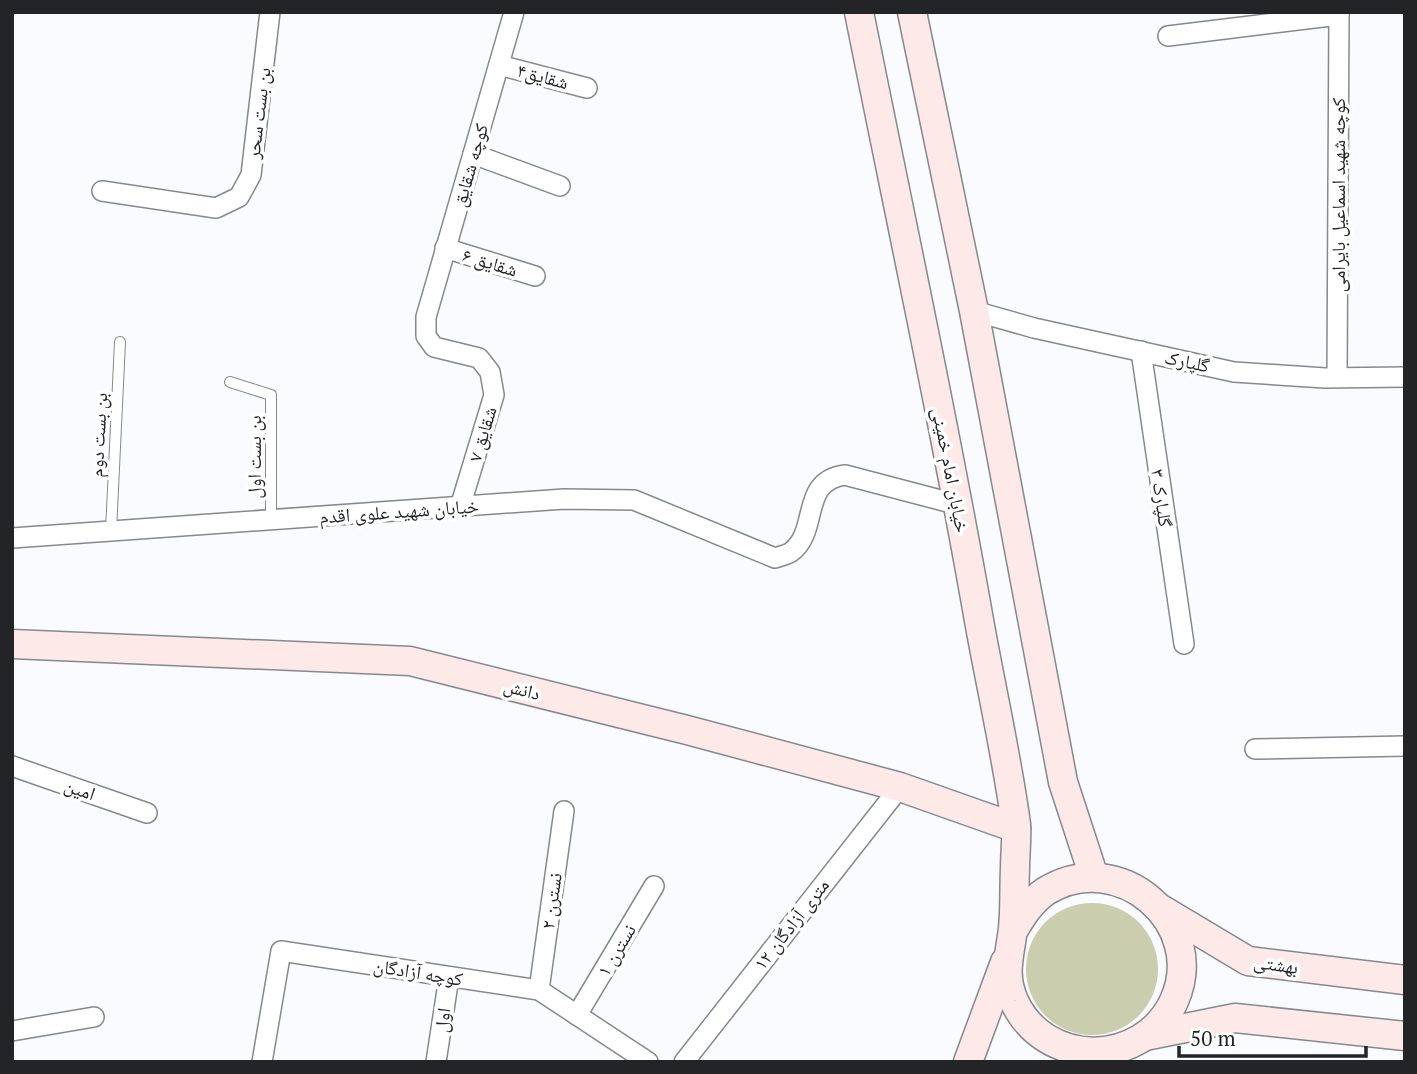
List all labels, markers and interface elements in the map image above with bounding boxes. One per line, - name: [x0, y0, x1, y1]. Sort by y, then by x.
- street label: شقایق۴: [515, 57, 571, 94]
- street label: بن بست سحر: [239, 66, 276, 161]
- street label: کوچه شهید اسماعیل بایرامی: [1325, 98, 1350, 292]
- street label: کوچه شقایق: [446, 120, 493, 209]
- street label: شقایق ۶: [459, 241, 521, 282]
- street label: گلپارک: [1162, 344, 1212, 378]
- street label: بن بست دوم: [83, 392, 114, 478]
- street label: شقایق ۷: [461, 403, 502, 465]
- street label: خیابان امام خمینی: [925, 405, 976, 535]
- street label: بن بست اول: [241, 415, 266, 499]
- street label: گلپارک ۳: [1146, 467, 1179, 529]
- street label: خیابان شهید علوی اقدم: [318, 492, 480, 531]
- street label: دانش: [501, 672, 543, 705]
- street label: امین: [61, 772, 99, 805]
- street label: نسترن ۲: [534, 871, 567, 931]
- street label: ۱۲ متری آزادگان: [747, 873, 834, 974]
- street label: نسترن ۱: [590, 919, 641, 980]
- street label: بهشتی: [1252, 948, 1300, 979]
- street label: کوچه آزادگان: [372, 952, 465, 991]
- street label: اول: [427, 1006, 456, 1034]
- scale bar: [1179, 1014, 1366, 1058]
- text: 50 m: [1190, 1024, 1236, 1052]

